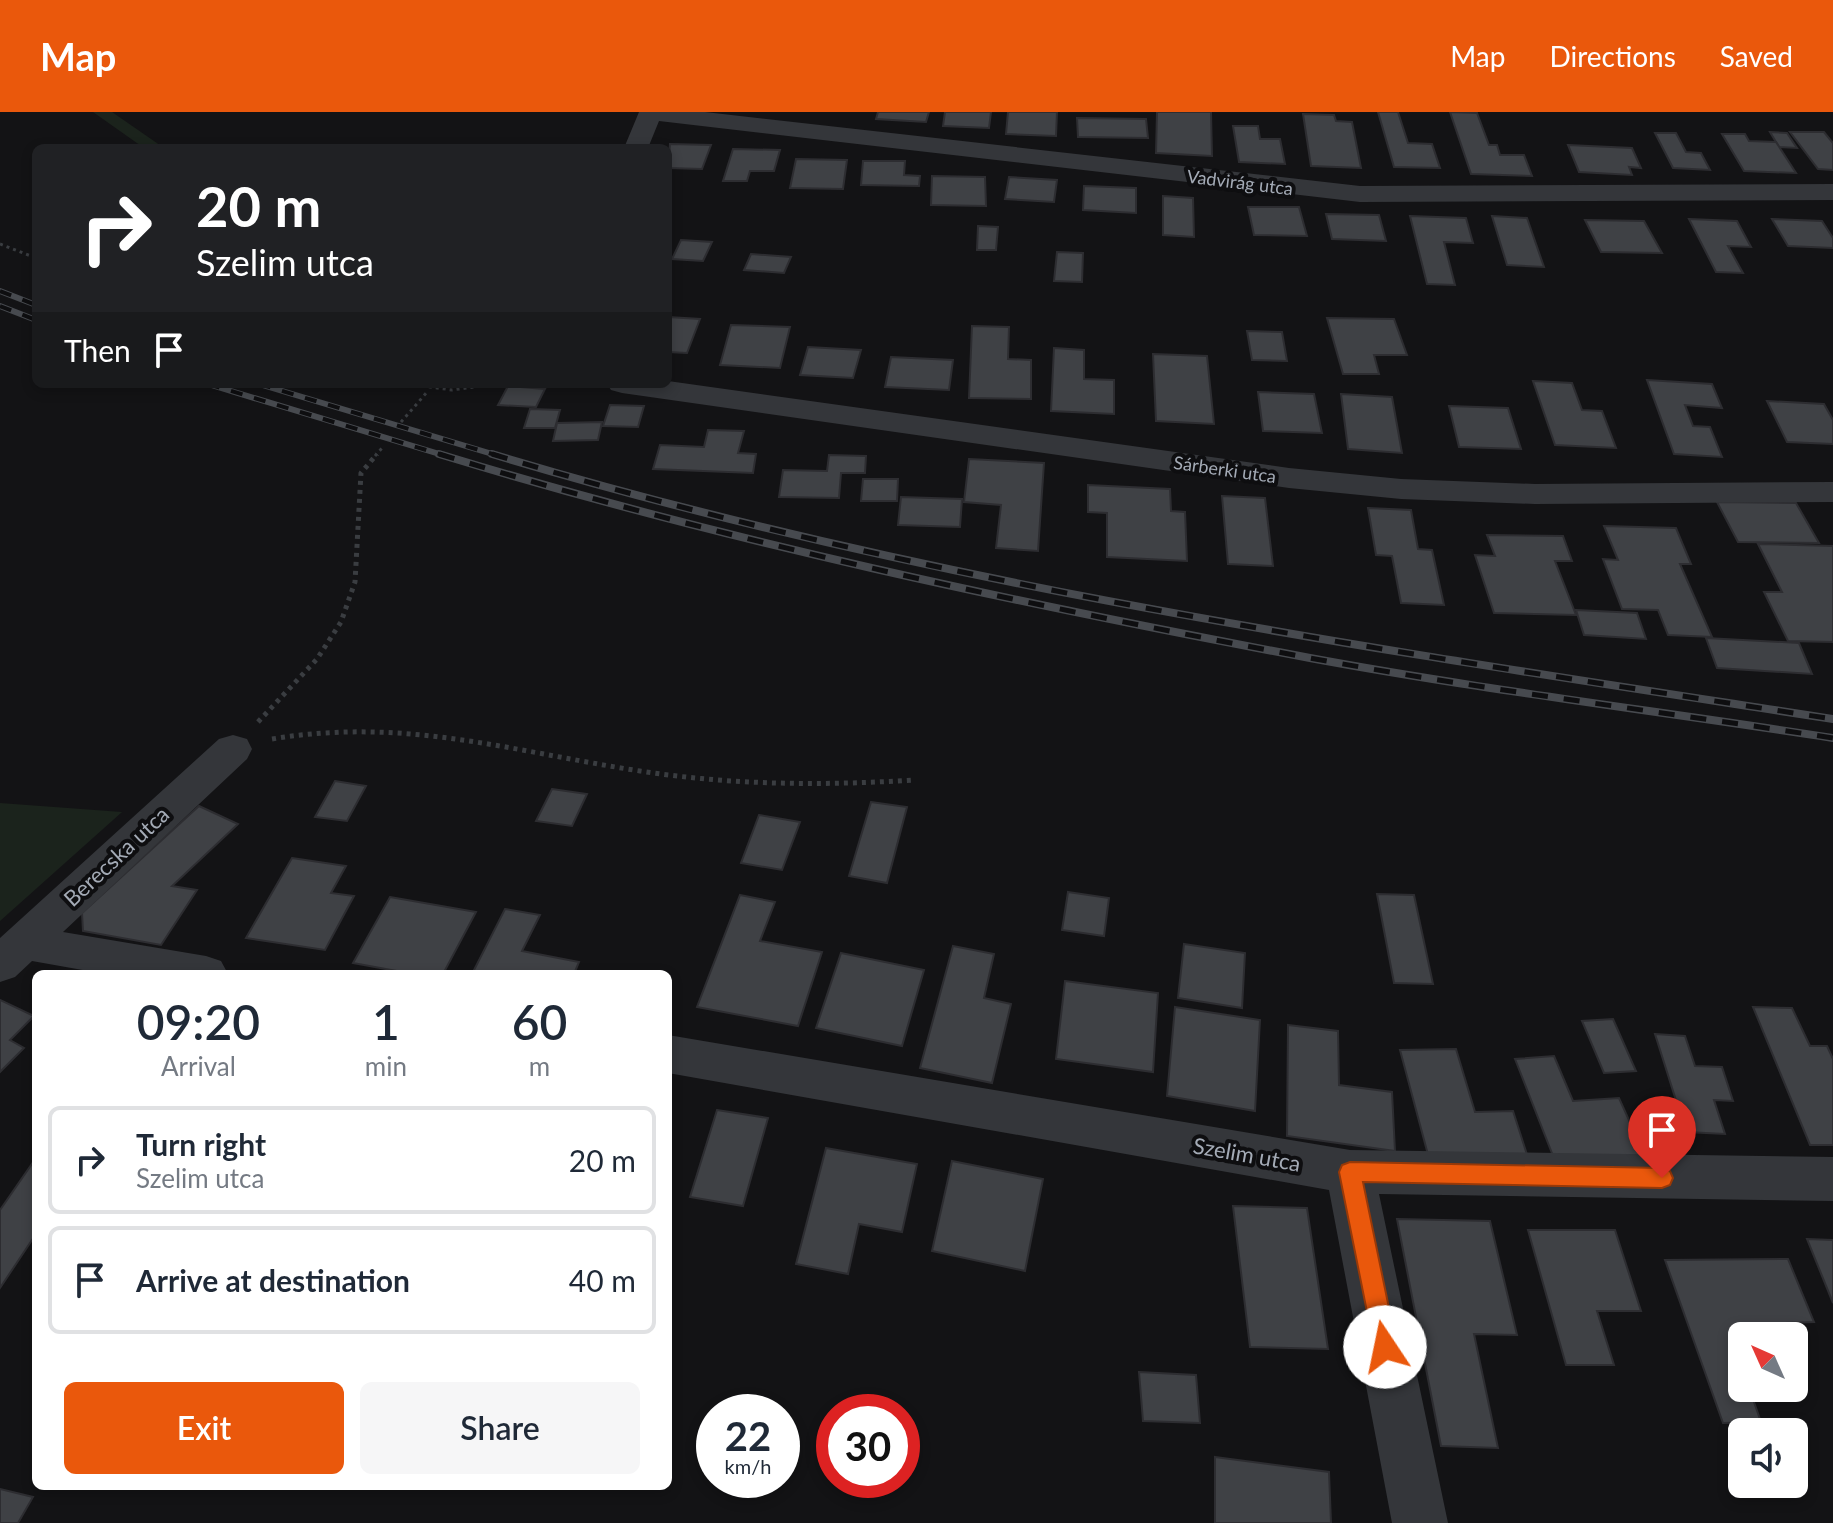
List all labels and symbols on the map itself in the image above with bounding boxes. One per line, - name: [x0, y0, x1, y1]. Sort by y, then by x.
- street label: Vadvirág utca: [1186, 165, 1294, 199]
- street label: Sárberki utca: [1172, 451, 1278, 487]
- street label: Berecska utca: [58, 800, 174, 912]
- pin: [1628, 1096, 1696, 1178]
- street label: Szelim utca: [1191, 1131, 1303, 1177]
- position arrow: [1343, 1305, 1427, 1389]
- north arrow: [1728, 1322, 1808, 1402]
- speed limit sign: 30: [816, 1394, 920, 1498]

